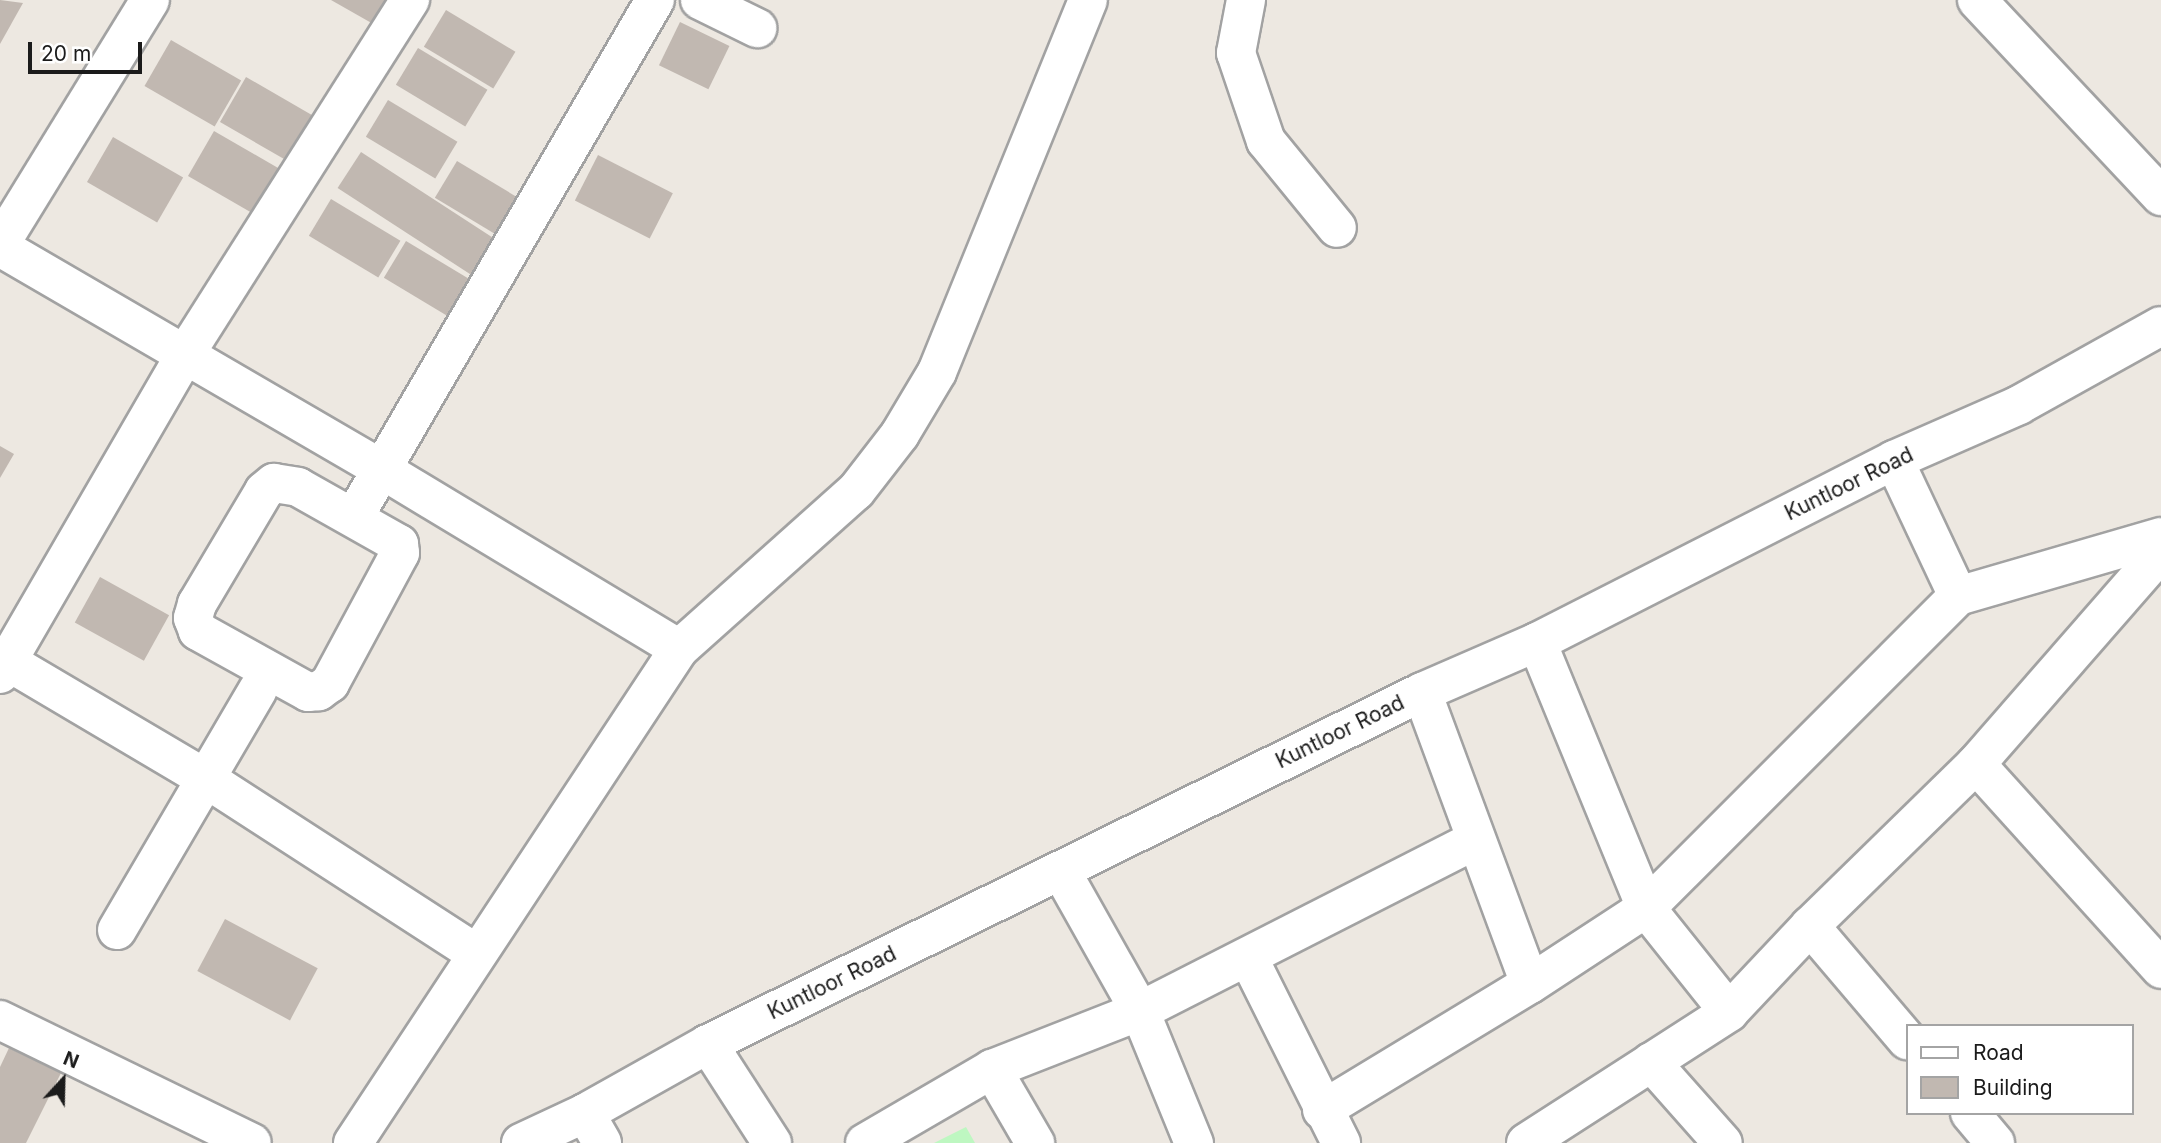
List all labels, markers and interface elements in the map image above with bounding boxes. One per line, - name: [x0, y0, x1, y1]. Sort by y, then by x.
- scale bar: [32, 28, 145, 72]
- text: 20 m: [41, 41, 91, 66]
- street label: Kuntloor Road: [1781, 442, 1917, 526]
- street label: Kuntloor Road: [1272, 690, 1408, 774]
- street label: Kuntloor Road: [764, 941, 900, 1025]
- legend: [1906, 1024, 2133, 1115]
- text: Road: [1973, 1040, 2024, 1065]
- north arrow: [28, 1045, 98, 1115]
- text: N: [60, 1047, 82, 1073]
- text: Building: [1973, 1075, 2053, 1100]

